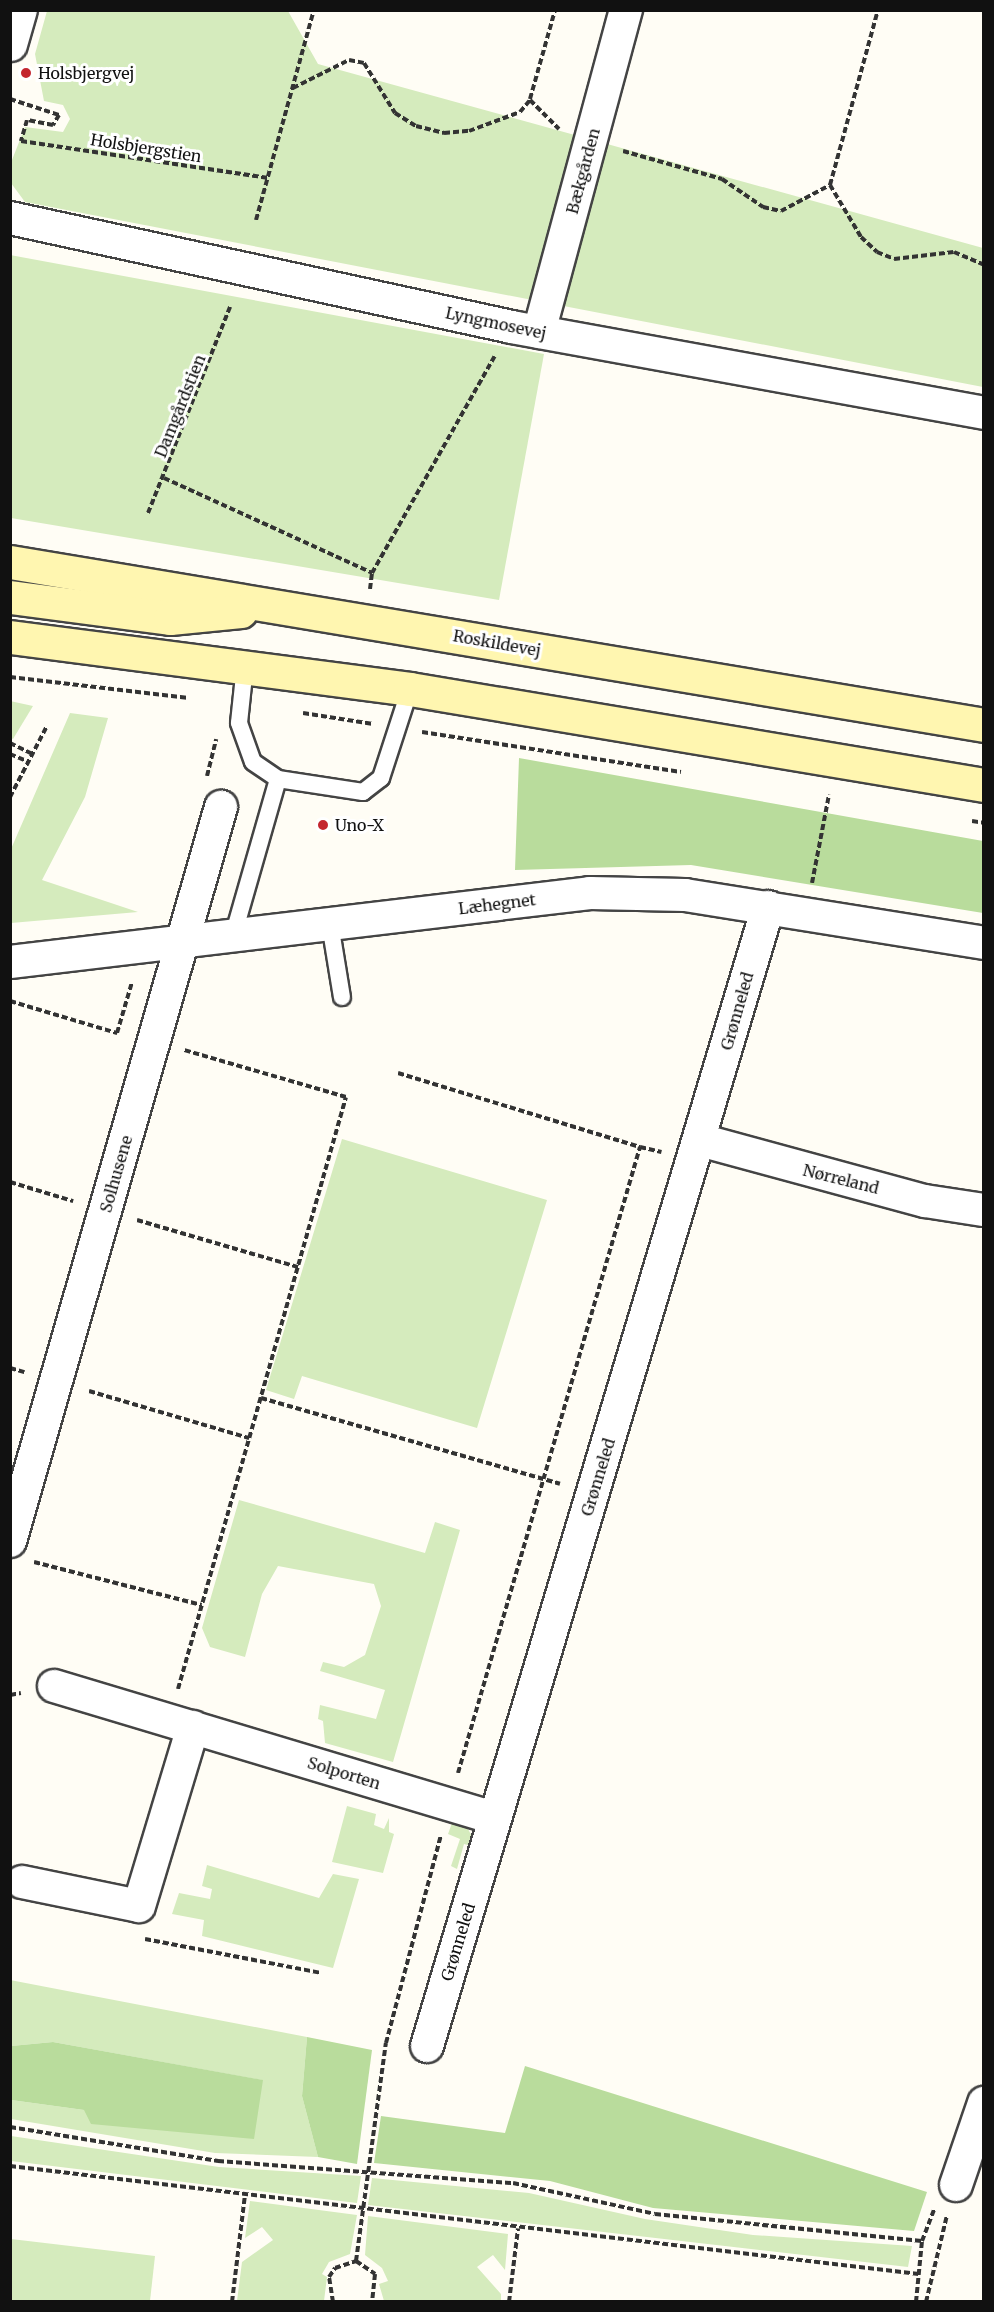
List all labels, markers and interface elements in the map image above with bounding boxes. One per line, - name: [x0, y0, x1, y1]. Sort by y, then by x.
- place label: Holsbjergvej: [38, 63, 134, 83]
- marker: Holsbjergvej: [19, 66, 33, 80]
- street label: Bækgården: [562, 126, 604, 216]
- street label: Holsbjergstien: [89, 130, 203, 166]
- street label: Lyngmosevej: [444, 303, 548, 343]
- street label: Damgårdstien: [151, 352, 209, 460]
- street label: Roskildevej: [452, 626, 542, 660]
- place label: Uno-X: [335, 815, 384, 835]
- marker: Uno-X: [316, 818, 330, 832]
- street label: Læhegnet: [457, 890, 537, 918]
- street label: Grønneled: [717, 970, 757, 1052]
- street label: Solhusene: [96, 1133, 136, 1215]
- street label: Nørreland: [801, 1160, 881, 1198]
- street label: Grønneled: [577, 1436, 619, 1518]
- street label: Solporten: [305, 1753, 383, 1793]
- street label: Grønneled: [437, 1901, 479, 1983]

